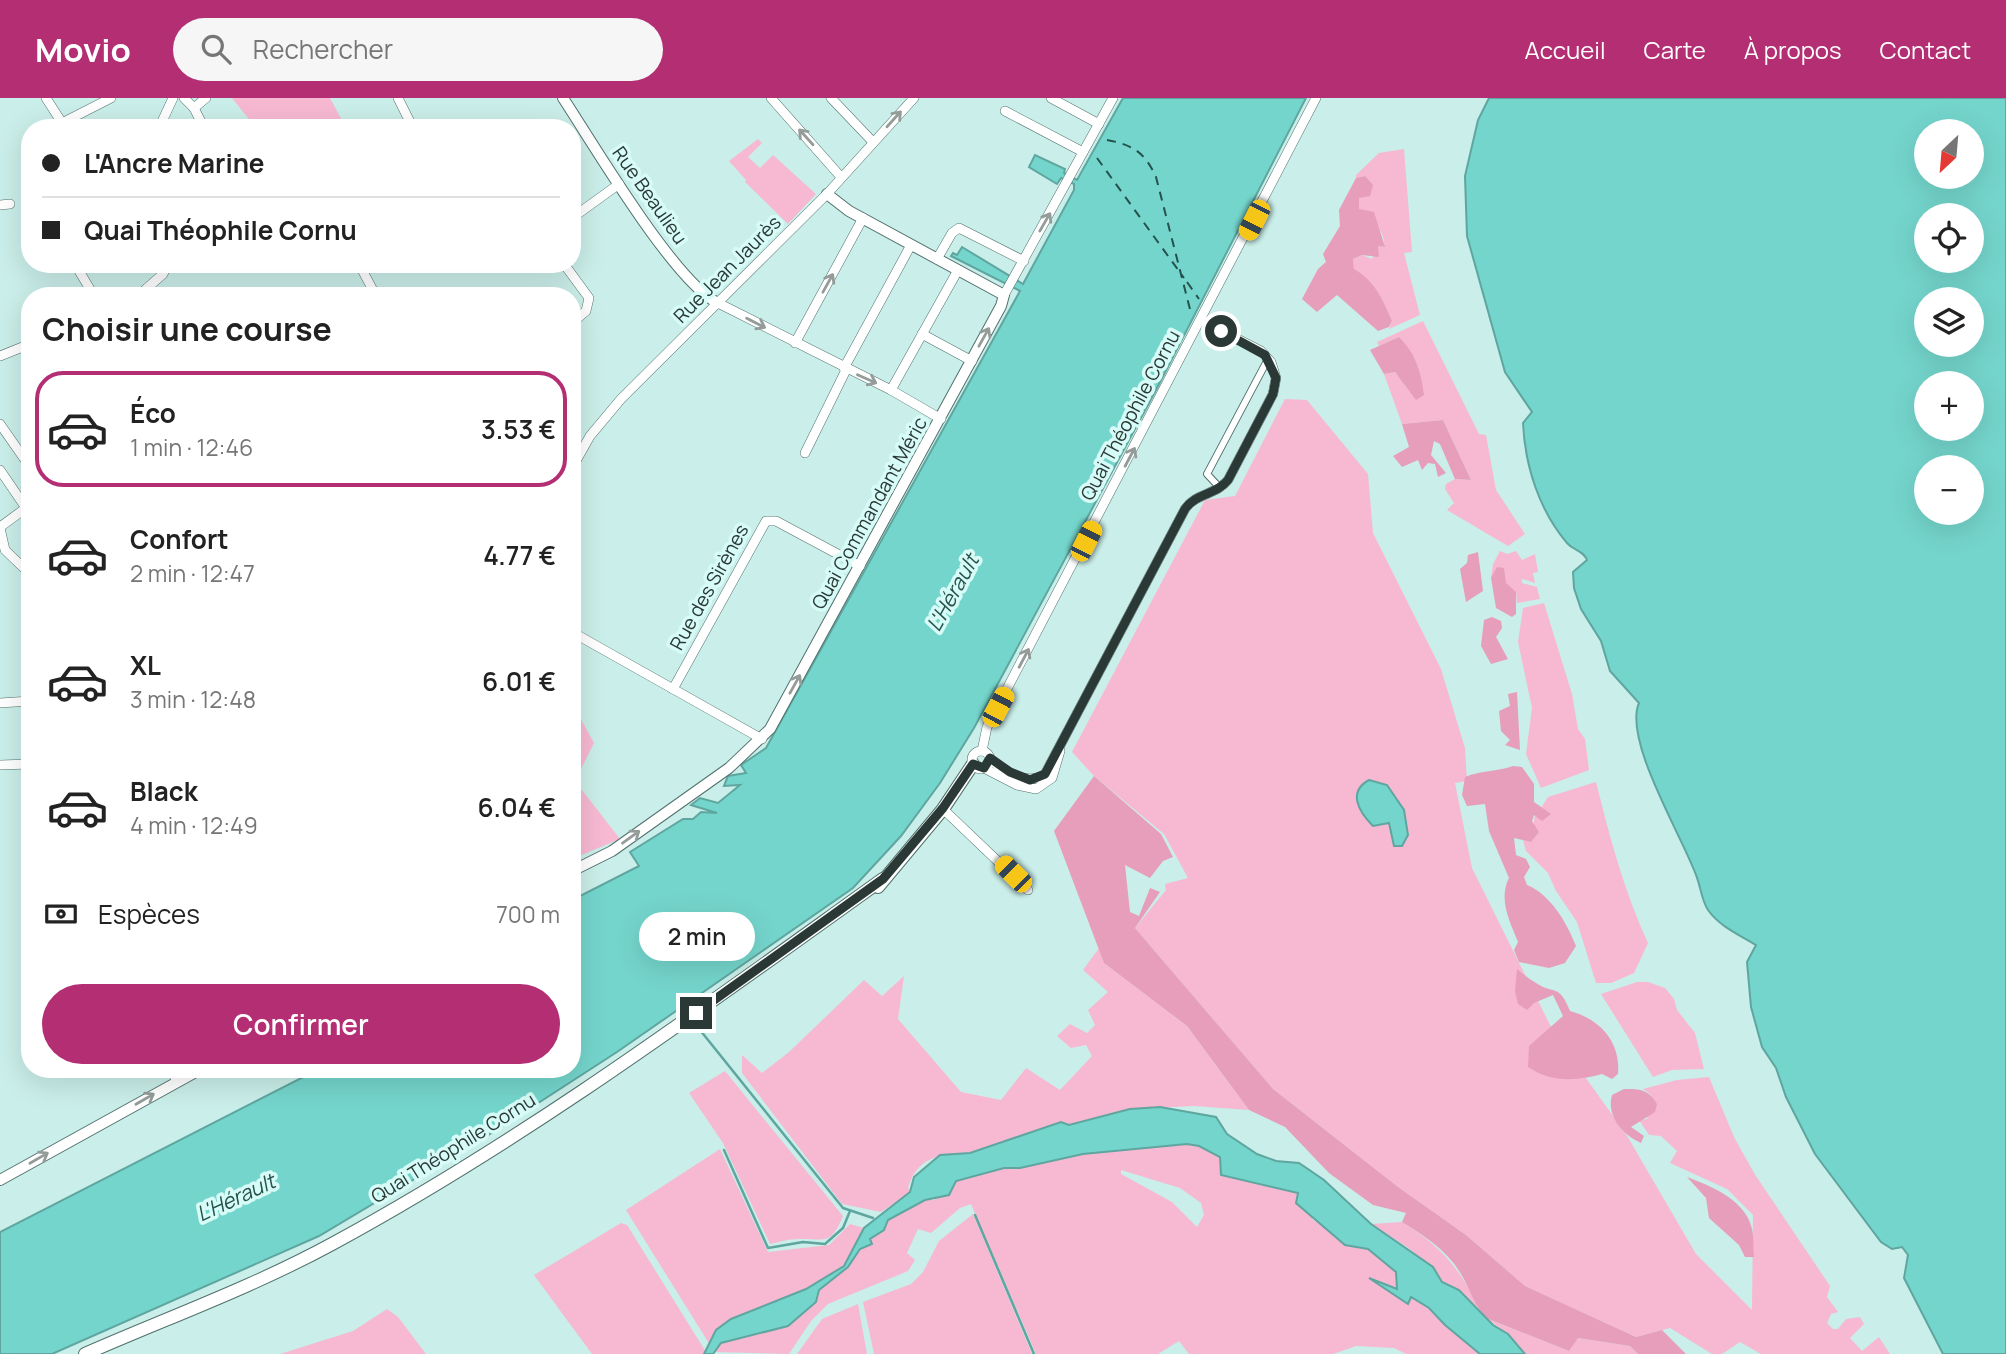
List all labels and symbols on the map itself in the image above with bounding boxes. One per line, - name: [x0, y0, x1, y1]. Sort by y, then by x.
- one-way arrow: [886, 111, 902, 129]
- north arrow: [1914, 119, 1984, 189]
- one-way arrow: [798, 128, 814, 146]
- street label: Rue Beaulieu: [607, 141, 693, 249]
- car: [1236, 197, 1273, 243]
- street label: Rue Jean Jaurès: [668, 210, 786, 328]
- one-way arrow: [1039, 213, 1053, 233]
- one-way arrow: [822, 273, 835, 294]
- route start: [1205, 315, 1237, 347]
- one-way arrow: [745, 317, 766, 331]
- street label: Quai Théophile Cornu: [1074, 325, 1186, 505]
- one-way arrow: [978, 328, 992, 348]
- one-way arrow: [856, 373, 878, 386]
- street label: Quai Commandant Méric: [805, 412, 933, 614]
- one-way arrow: [1123, 447, 1137, 467]
- car: [1068, 518, 1105, 564]
- street label: Rue des Sirènes: [664, 519, 754, 655]
- water label: L'Hérault: [920, 547, 986, 636]
- one-way arrow: [1018, 648, 1031, 669]
- one-way arrow: [788, 675, 802, 695]
- car: [979, 684, 1018, 730]
- one-way arrow: [621, 830, 640, 844]
- car: [991, 852, 1036, 896]
- callout: 2 min: [638, 912, 754, 960]
- route end: [680, 997, 712, 1029]
- street label: Quai Théophile Cornu: [366, 1087, 540, 1209]
- one-way arrow: [135, 1092, 155, 1106]
- one-way arrow: [28, 1151, 48, 1165]
- water label: L'Hérault: [192, 1166, 282, 1228]

